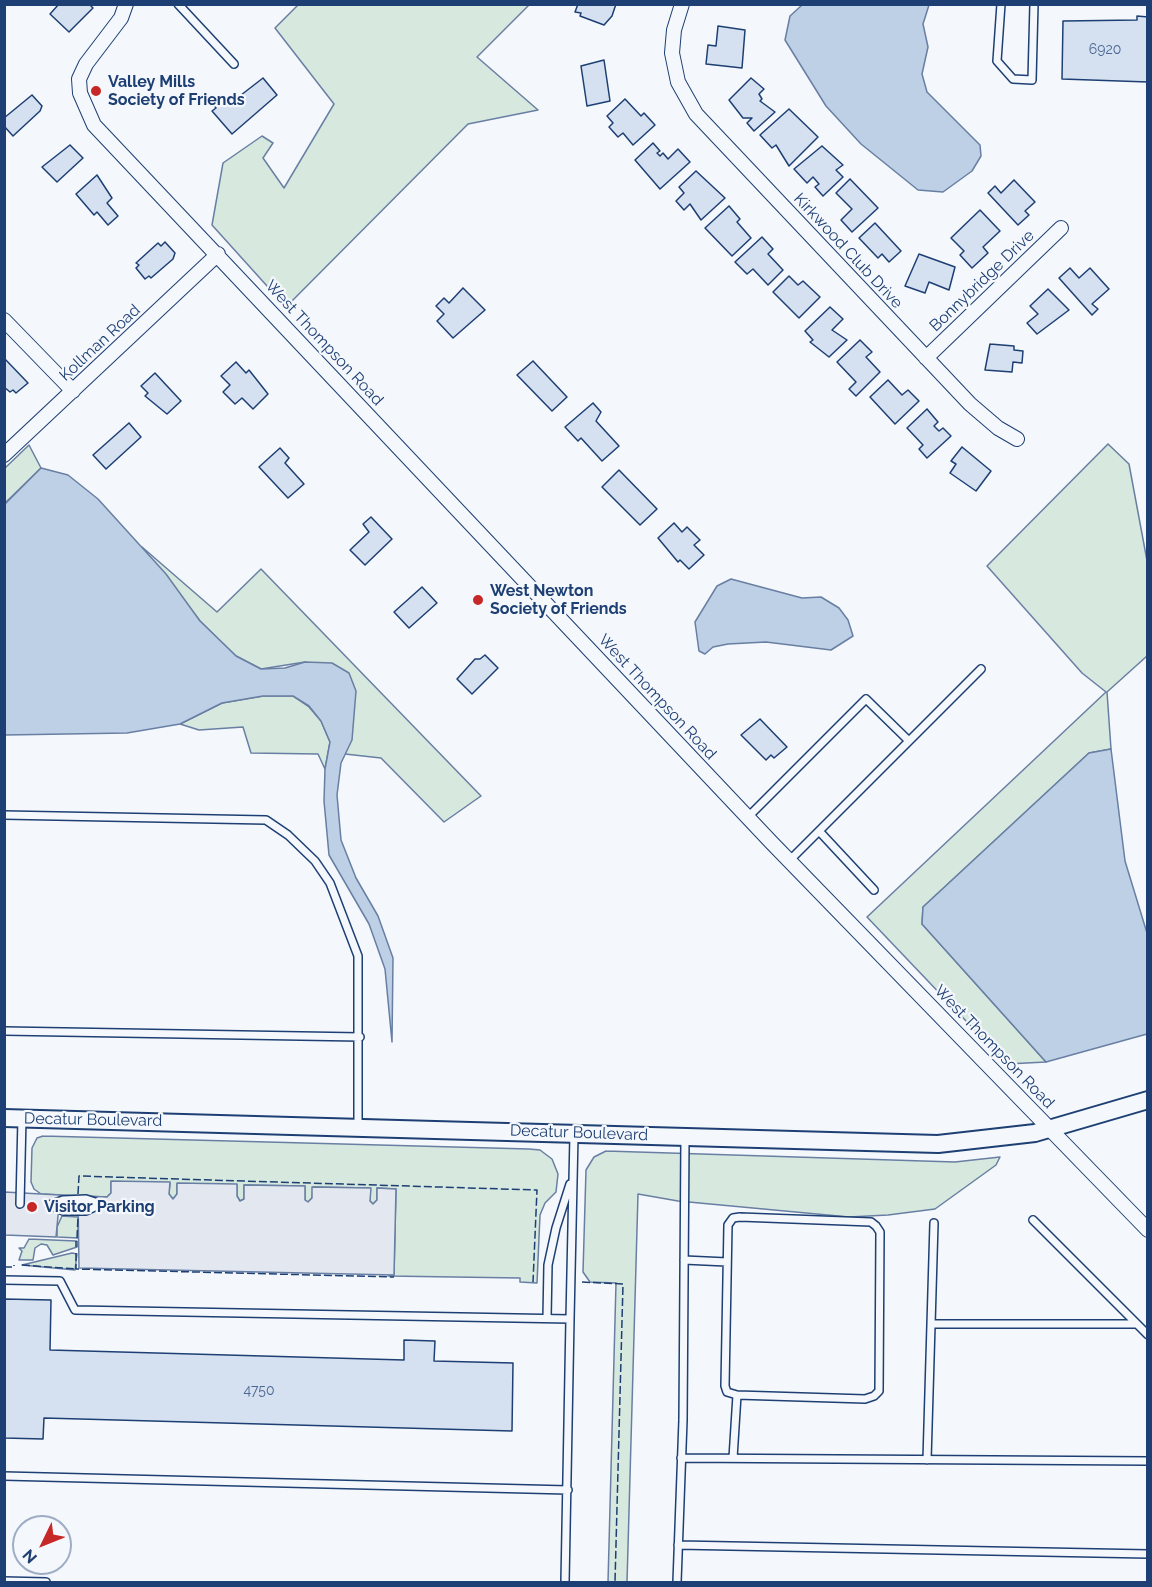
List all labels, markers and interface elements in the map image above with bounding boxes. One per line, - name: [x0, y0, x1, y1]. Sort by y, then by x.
- house number: 6920: [1089, 42, 1121, 58]
- place label: Valley Mills Society of Friends: [108, 72, 245, 110]
- marker: Valley Mills Society of Friends: [89, 84, 103, 98]
- street label: Kirkwood Club Drive: [790, 189, 906, 313]
- street label: Bonnybridge Drive: [926, 226, 1038, 336]
- street label: West Thompson Road: [261, 276, 387, 410]
- street label: Kollman Road: [56, 301, 144, 385]
- place label: West Newton Society of Friends: [490, 581, 627, 619]
- marker: West Newton Society of Friends: [471, 593, 485, 607]
- street label: West Thompson Road: [594, 630, 720, 764]
- street label: West Thompson Road: [930, 981, 1058, 1113]
- street label: Decatur Boulevard: [24, 1109, 162, 1131]
- street label: Decatur Boulevard: [509, 1121, 649, 1145]
- place label: Visitor Parking: [44, 1197, 155, 1217]
- marker: Visitor Parking: [25, 1200, 39, 1214]
- house number: 4750: [243, 1383, 275, 1399]
- north arrow: [12, 1515, 72, 1575]
- text: N: [19, 1545, 41, 1567]

